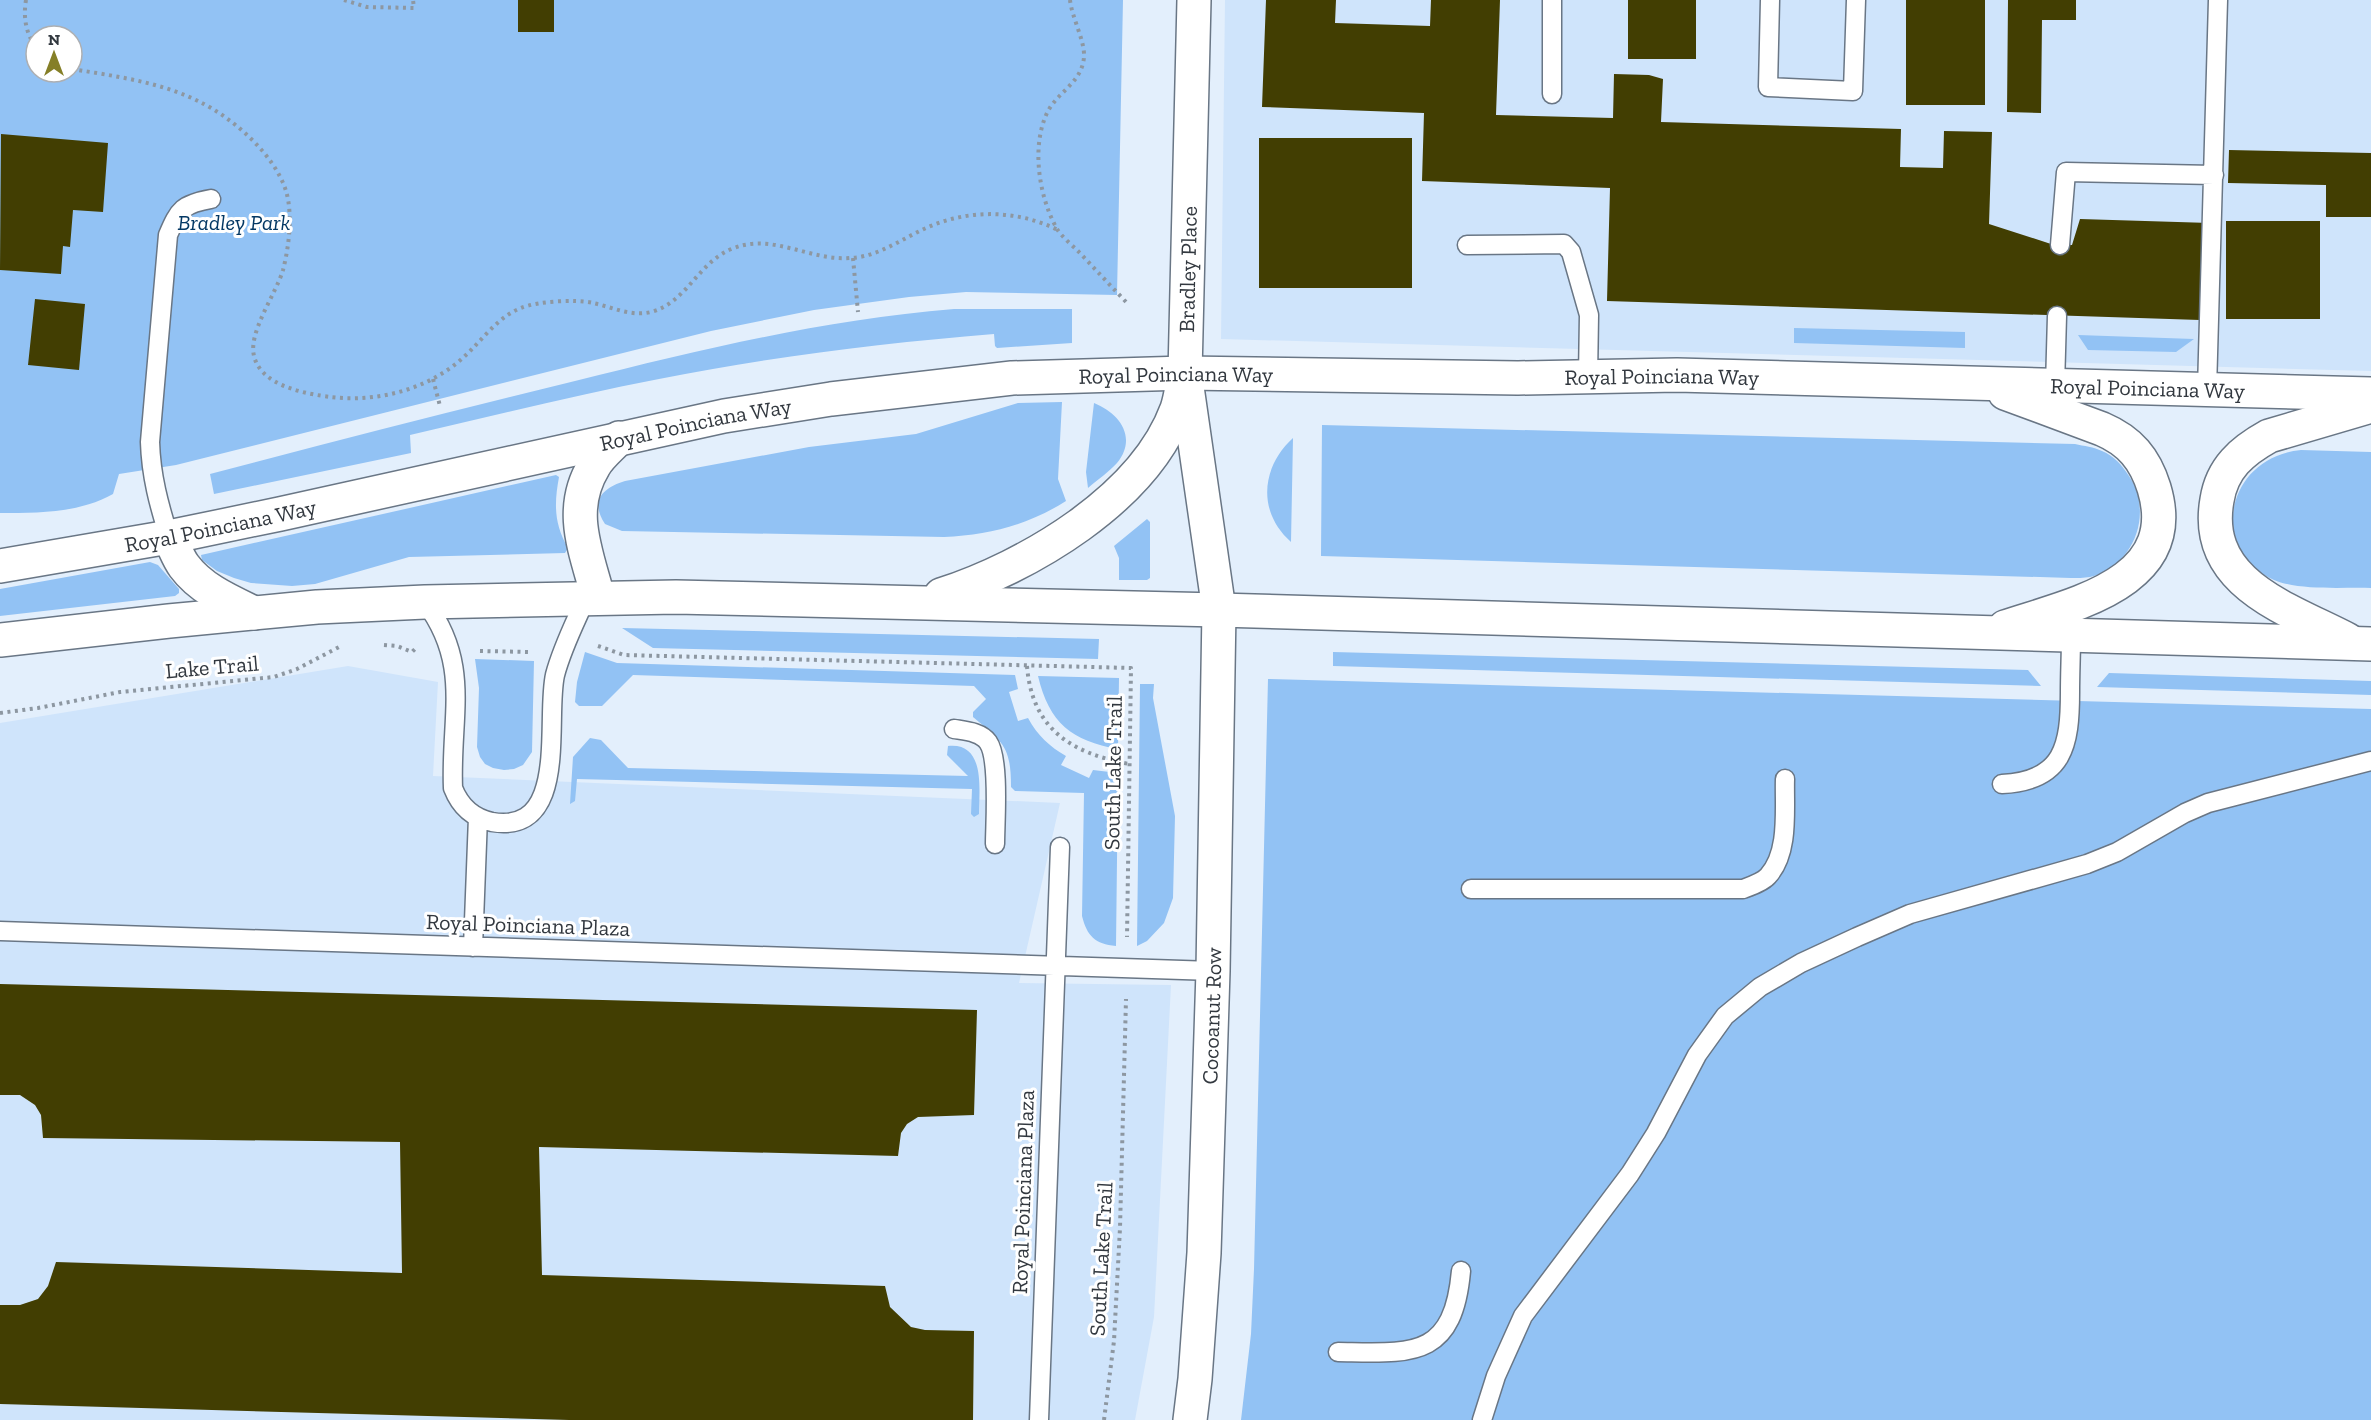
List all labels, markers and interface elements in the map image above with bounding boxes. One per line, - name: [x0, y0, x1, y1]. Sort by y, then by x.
- north arrow: [24, 24, 84, 84]
- text: N: [48, 30, 60, 49]
- street label: Bradley Place: [1172, 206, 1203, 333]
- park label: Bradley Park: [178, 209, 291, 236]
- street label: Royal Poinciana Way: [1078, 359, 1274, 390]
- street label: Royal Poinciana Way: [1564, 361, 1760, 391]
- street label: Royal Poinciana Way: [2050, 372, 2246, 404]
- street label: Royal Poinciana Way: [597, 392, 794, 457]
- street label: Royal Poinciana Way: [122, 493, 319, 558]
- street label: Lake Trail: [164, 649, 260, 685]
- street label: South Lake Trail: [1098, 695, 1128, 850]
- street label: Royal Poinciana Plaza: [425, 908, 631, 942]
- street label: Cocoanut Row: [1196, 947, 1227, 1085]
- street label: Royal Poinciana Plaza: [1006, 1089, 1040, 1295]
- street label: South Lake Trail: [1083, 1181, 1119, 1337]

